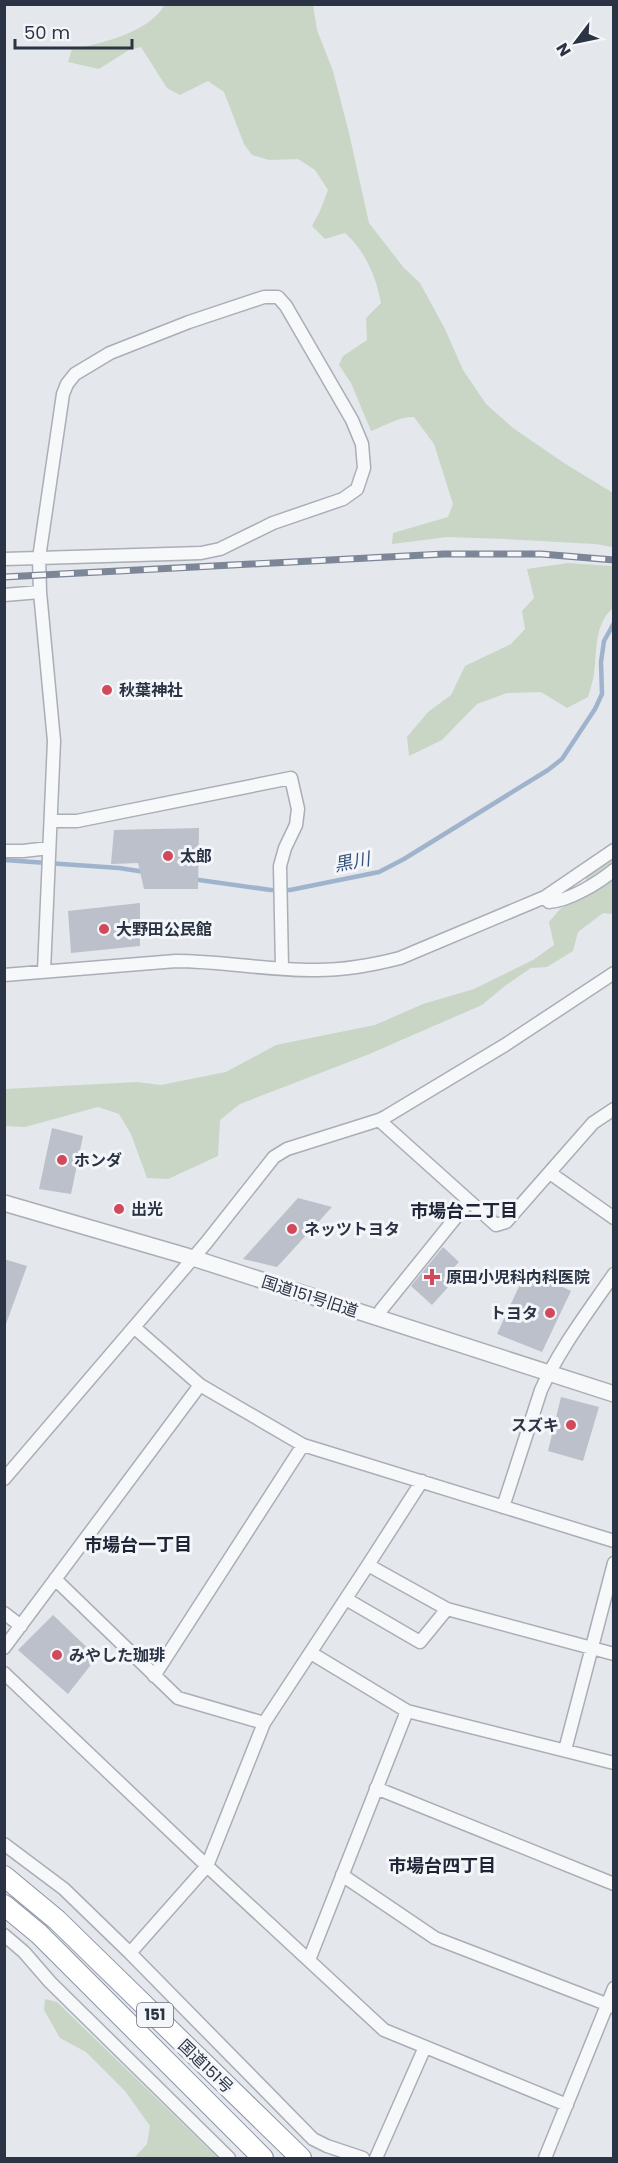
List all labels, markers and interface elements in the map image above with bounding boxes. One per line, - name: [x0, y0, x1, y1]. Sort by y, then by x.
- scale bar: [15, 12, 132, 50]
- north arrow: [546, 12, 606, 72]
- text: 50 m: [24, 20, 70, 45]
- text: N: [551, 38, 577, 61]
- place label: 秋葉神社: [119, 679, 183, 702]
- marker: 秋葉神社: [100, 683, 114, 697]
- place label: 太郎: [180, 845, 212, 868]
- water label: 黒川: [332, 845, 374, 877]
- marker: 太郎: [161, 849, 175, 863]
- place label: 大野田公民館: [116, 918, 212, 941]
- marker: 大野田公民館: [97, 922, 111, 936]
- place label: ホンダ: [74, 1149, 122, 1172]
- marker: ホンダ: [55, 1153, 69, 1167]
- place label: 出光: [131, 1198, 163, 1221]
- district label: 市場台二丁目: [410, 1198, 518, 1223]
- marker: 出光: [112, 1202, 126, 1216]
- place label: ネッツトヨタ: [304, 1218, 400, 1241]
- marker: ネッツトヨタ: [285, 1222, 299, 1236]
- place label: 原田小児科内科医院: [446, 1266, 590, 1289]
- marker: 原田小児科内科医院: [423, 1268, 441, 1286]
- street label: 国道151号旧道: [259, 1270, 361, 1323]
- place label: トヨタ: [490, 1302, 538, 1325]
- marker: トヨタ: [543, 1306, 557, 1320]
- place label: スズキ: [511, 1414, 559, 1437]
- marker: スズキ: [564, 1418, 578, 1432]
- district label: 市場台一丁目: [84, 1532, 192, 1557]
- place label: みやした珈琲: [69, 1644, 165, 1667]
- marker: みやした珈琲: [50, 1648, 64, 1662]
- district label: 市場台四丁目: [388, 1853, 496, 1878]
- road number: 151: [137, 2003, 173, 2027]
- street label: 国道151号: [173, 2034, 238, 2098]

